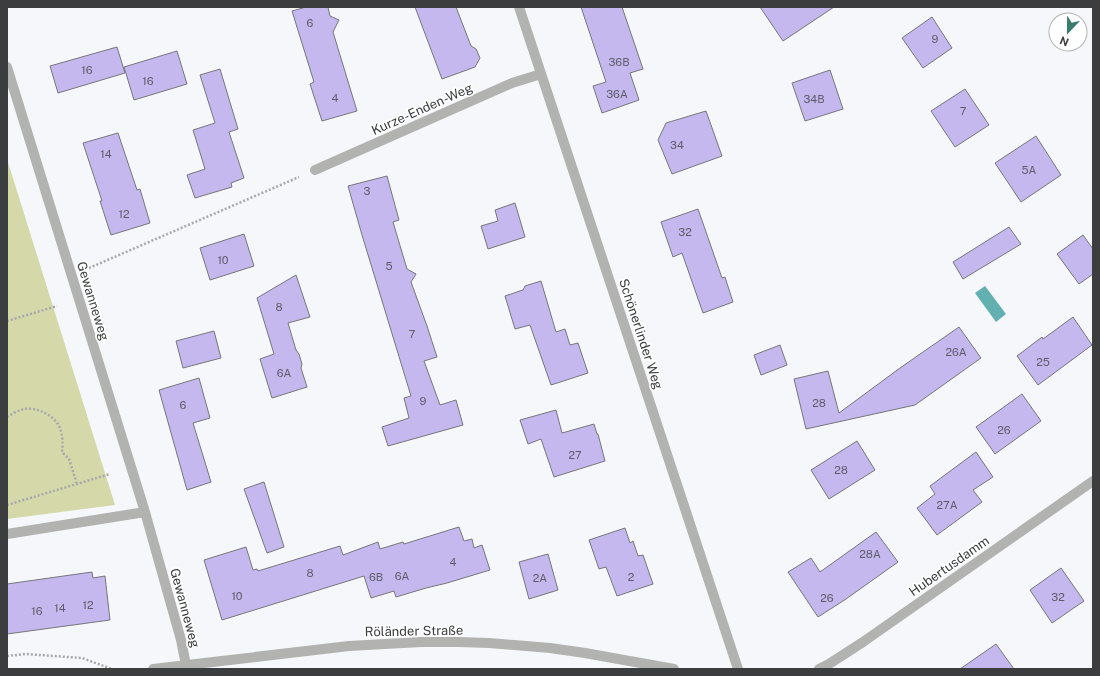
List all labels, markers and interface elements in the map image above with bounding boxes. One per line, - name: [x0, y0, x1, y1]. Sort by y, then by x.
- north arrow: [1048, 12, 1088, 52]
- house number: 6: [307, 17, 314, 29]
- house number: 9: [932, 33, 939, 45]
- text: N: [1058, 34, 1070, 48]
- house number: 36B: [608, 56, 630, 68]
- house number: 16: [81, 64, 93, 76]
- house number: 16: [142, 75, 154, 87]
- street label: Kurze-Enden-Weg: [369, 80, 475, 138]
- house number: 36A: [606, 88, 628, 100]
- house number: 4: [332, 92, 339, 104]
- house number: 34B: [803, 93, 825, 105]
- house number: 7: [960, 105, 967, 117]
- house number: 34: [670, 139, 684, 151]
- house number: 14: [100, 148, 112, 160]
- house number: 5A: [1022, 164, 1037, 176]
- house number: 3: [364, 185, 371, 197]
- house number: 12: [118, 208, 130, 220]
- house number: 32: [678, 226, 692, 238]
- house number: 10: [217, 254, 229, 266]
- street label: Gewanneweg: [74, 260, 112, 342]
- house number: 5: [385, 260, 393, 272]
- street label: Schönerlinder Weg: [616, 277, 666, 391]
- house number: 8: [275, 301, 283, 313]
- house number: 7: [409, 328, 416, 340]
- house number: 26A: [945, 346, 967, 358]
- house number: 25: [1036, 356, 1050, 368]
- house number: 6A: [277, 367, 292, 379]
- house number: 9: [420, 395, 427, 407]
- house number: 28: [812, 397, 826, 409]
- house number: 6: [180, 399, 187, 411]
- house number: 26: [997, 424, 1011, 436]
- house number: 27: [568, 449, 582, 461]
- house number: 28: [834, 464, 848, 476]
- house number: 27A: [937, 499, 958, 511]
- street label: Hubertusdamm: [906, 533, 992, 599]
- house number: 28A: [859, 548, 881, 560]
- house number: 4: [450, 556, 457, 568]
- street label: Gewanneweg: [167, 567, 203, 649]
- house number: 8: [306, 567, 314, 579]
- house number: 6A: [395, 570, 410, 582]
- house number: 6B: [369, 571, 383, 583]
- house number: 2: [628, 571, 635, 583]
- house number: 2A: [533, 572, 547, 584]
- house number: 10: [231, 590, 243, 602]
- house number: 32: [1051, 591, 1065, 603]
- house number: 26: [820, 592, 834, 604]
- house number: 12: [82, 599, 94, 611]
- house number: 14: [54, 602, 66, 614]
- house number: 16: [31, 605, 43, 617]
- street label: Röländer Straße: [365, 623, 463, 639]

